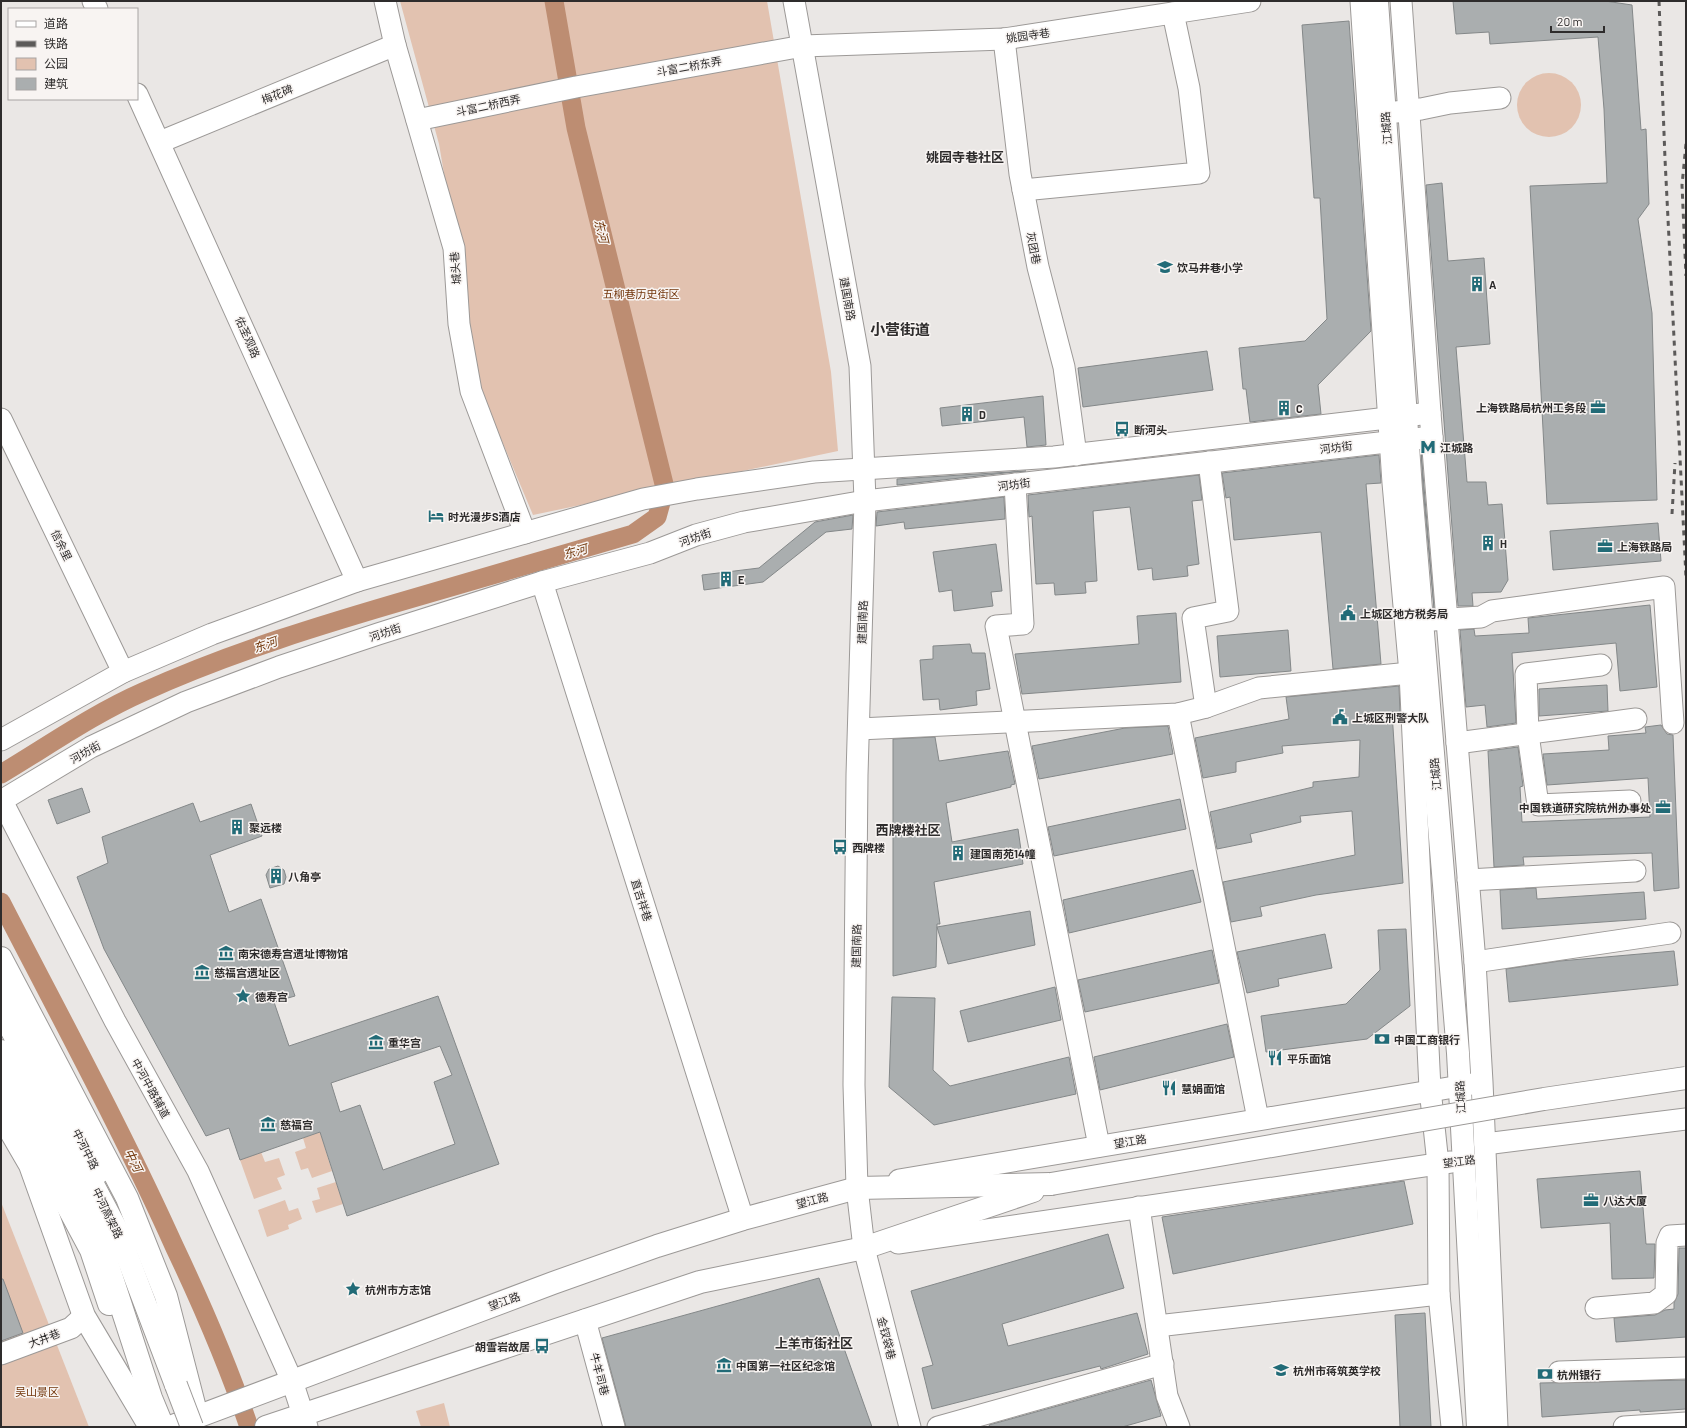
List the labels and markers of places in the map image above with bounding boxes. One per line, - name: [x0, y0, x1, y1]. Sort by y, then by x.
- school or university icon: 饮马井巷小学: [1156, 258, 1174, 276]
- place label: 饮马井巷小学: [1177, 261, 1243, 274]
- building icon: A: [1468, 275, 1486, 293]
- place label: A: [1489, 278, 1497, 291]
- office icon: 上海铁路局杭州工务段: [1589, 398, 1607, 416]
- building icon: C: [1275, 399, 1293, 417]
- place label: 上海铁路局杭州工务段: [1476, 401, 1586, 414]
- place label: C: [1296, 402, 1303, 415]
- building icon: D: [958, 405, 976, 423]
- place label: D: [979, 408, 986, 421]
- bus stop icon: 断河头: [1113, 420, 1131, 438]
- place label: 断河头: [1134, 423, 1167, 436]
- metro station icon: 江城路: [1419, 438, 1437, 456]
- place label: 江城路: [1440, 441, 1474, 454]
- hotel icon: 时光漫步S酒店: [427, 507, 445, 525]
- place label: 时光漫步S酒店: [448, 510, 521, 523]
- building icon: H: [1479, 534, 1497, 552]
- place label: H: [1500, 537, 1507, 550]
- office icon: 上海铁路局: [1596, 537, 1614, 555]
- place label: 上海铁路局: [1617, 540, 1672, 553]
- building icon: E: [717, 570, 735, 588]
- place label: E: [738, 573, 745, 586]
- public building icon: 上城区地方税务局: [1339, 604, 1357, 622]
- place label: 上城区地方税务局: [1360, 607, 1448, 620]
- public building icon: 上城区刑警大队: [1331, 708, 1349, 726]
- place label: 上城区刑警大队: [1352, 711, 1429, 724]
- office icon: 中国铁道研究院杭州办事处: [1654, 798, 1672, 816]
- place label: 中国铁道研究院杭州办事处: [1519, 801, 1651, 814]
- building icon: 聚远楼: [228, 818, 246, 836]
- place label: 聚远楼: [249, 821, 282, 834]
- bus stop icon: 西牌楼: [831, 838, 849, 856]
- place label: 西牌楼: [852, 841, 885, 854]
- building icon: 建国南苑14幢: [949, 844, 967, 862]
- place label: 建国南苑14幢: [970, 847, 1036, 860]
- building icon: 八角亭: [267, 867, 285, 885]
- place label: 八角亭: [288, 870, 321, 883]
- museum icon: 南宋德寿宫遗址博物馆: [217, 944, 235, 962]
- place label: 南宋德寿宫遗址博物馆: [238, 947, 348, 960]
- museum icon: 慈福宫遗址区: [193, 963, 211, 981]
- place label: 慈福宫遗址区: [214, 966, 280, 979]
- place icon: 德寿宫: [234, 987, 252, 1005]
- place label: 德寿宫: [255, 990, 288, 1003]
- bank icon: 中国工商银行: [1373, 1030, 1391, 1048]
- museum icon: 重华宫: [367, 1033, 385, 1051]
- place label: 中国工商银行: [1394, 1033, 1460, 1046]
- place label: 重华宫: [388, 1036, 421, 1049]
- restaurant icon: 平乐面馆: [1266, 1049, 1284, 1067]
- place label: 平乐面馆: [1287, 1052, 1331, 1065]
- restaurant icon: 慧娟面馆: [1160, 1079, 1178, 1097]
- place label: 慧娟面馆: [1181, 1082, 1225, 1095]
- museum icon: 慈福宫: [259, 1115, 277, 1133]
- place label: 慈福宫: [280, 1118, 313, 1131]
- office icon: 八达大厦: [1582, 1191, 1600, 1209]
- place label: 八达大厦: [1603, 1194, 1647, 1207]
- place icon: 杭州市方志馆: [344, 1280, 362, 1298]
- place label: 杭州市方志馆: [365, 1283, 431, 1296]
- bus stop icon: 胡雪岩故居: [533, 1337, 551, 1355]
- place label: 胡雪岩故居: [475, 1340, 530, 1353]
- museum icon: 中国第一社区纪念馆: [715, 1356, 733, 1374]
- place label: 中国第一社区纪念馆: [736, 1359, 835, 1372]
- school or university icon: 杭州市蒋筑英学校: [1272, 1361, 1290, 1379]
- place label: 杭州市蒋筑英学校: [1293, 1364, 1381, 1377]
- bank icon: 杭州银行: [1536, 1365, 1554, 1383]
- place label: 杭州银行: [1557, 1368, 1601, 1381]

